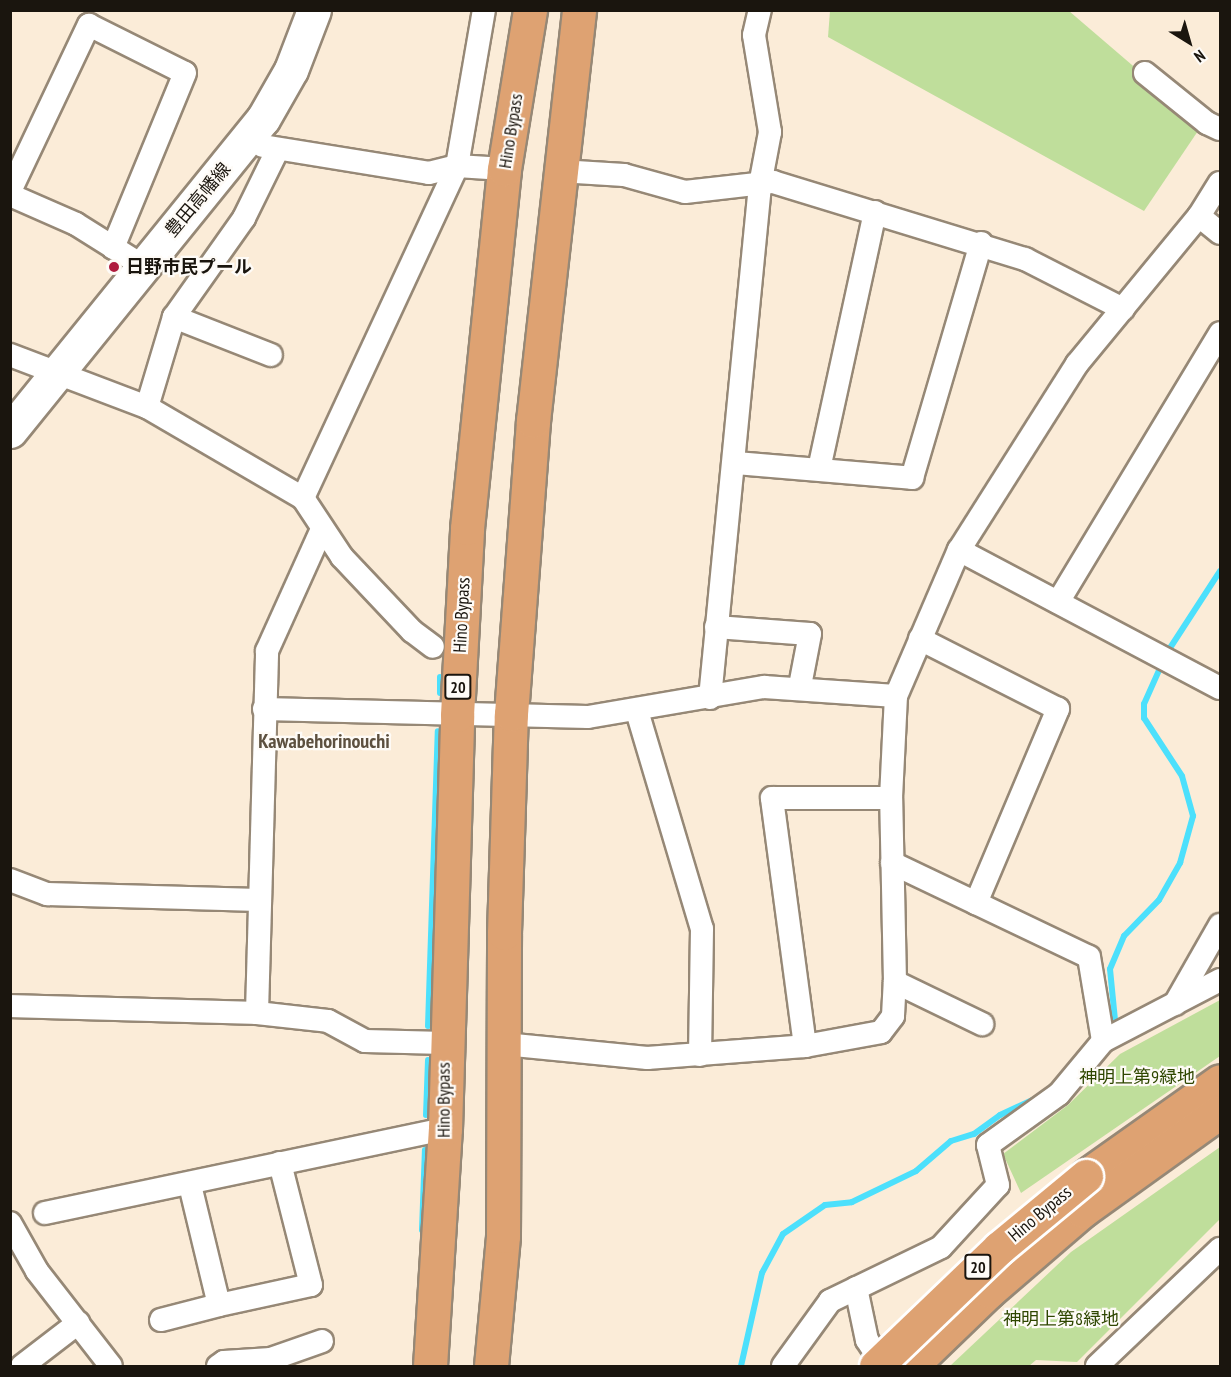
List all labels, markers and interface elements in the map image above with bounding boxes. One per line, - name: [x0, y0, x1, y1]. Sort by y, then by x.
- north arrow: [1159, 12, 1219, 72]
- text: N: [1190, 46, 1209, 67]
- street label: Hino Bypass: [494, 92, 528, 170]
- street label: 豊田高幡線: [161, 159, 235, 241]
- place label: 日野市民プール: [126, 256, 252, 278]
- marker: 日野市民プール: [107, 260, 121, 274]
- street label: Hino Bypass: [449, 577, 475, 653]
- road number: 20: [443, 674, 473, 700]
- district label: Kawabehorinouchi: [258, 729, 390, 753]
- street label: Hino Bypass: [433, 1062, 455, 1138]
- park label: 神明上第9緑地: [1079, 1066, 1195, 1088]
- street label: Hino Bypass: [1004, 1181, 1076, 1247]
- road number: 20: [963, 1254, 993, 1280]
- park label: 神明上第8緑地: [1003, 1308, 1119, 1330]

